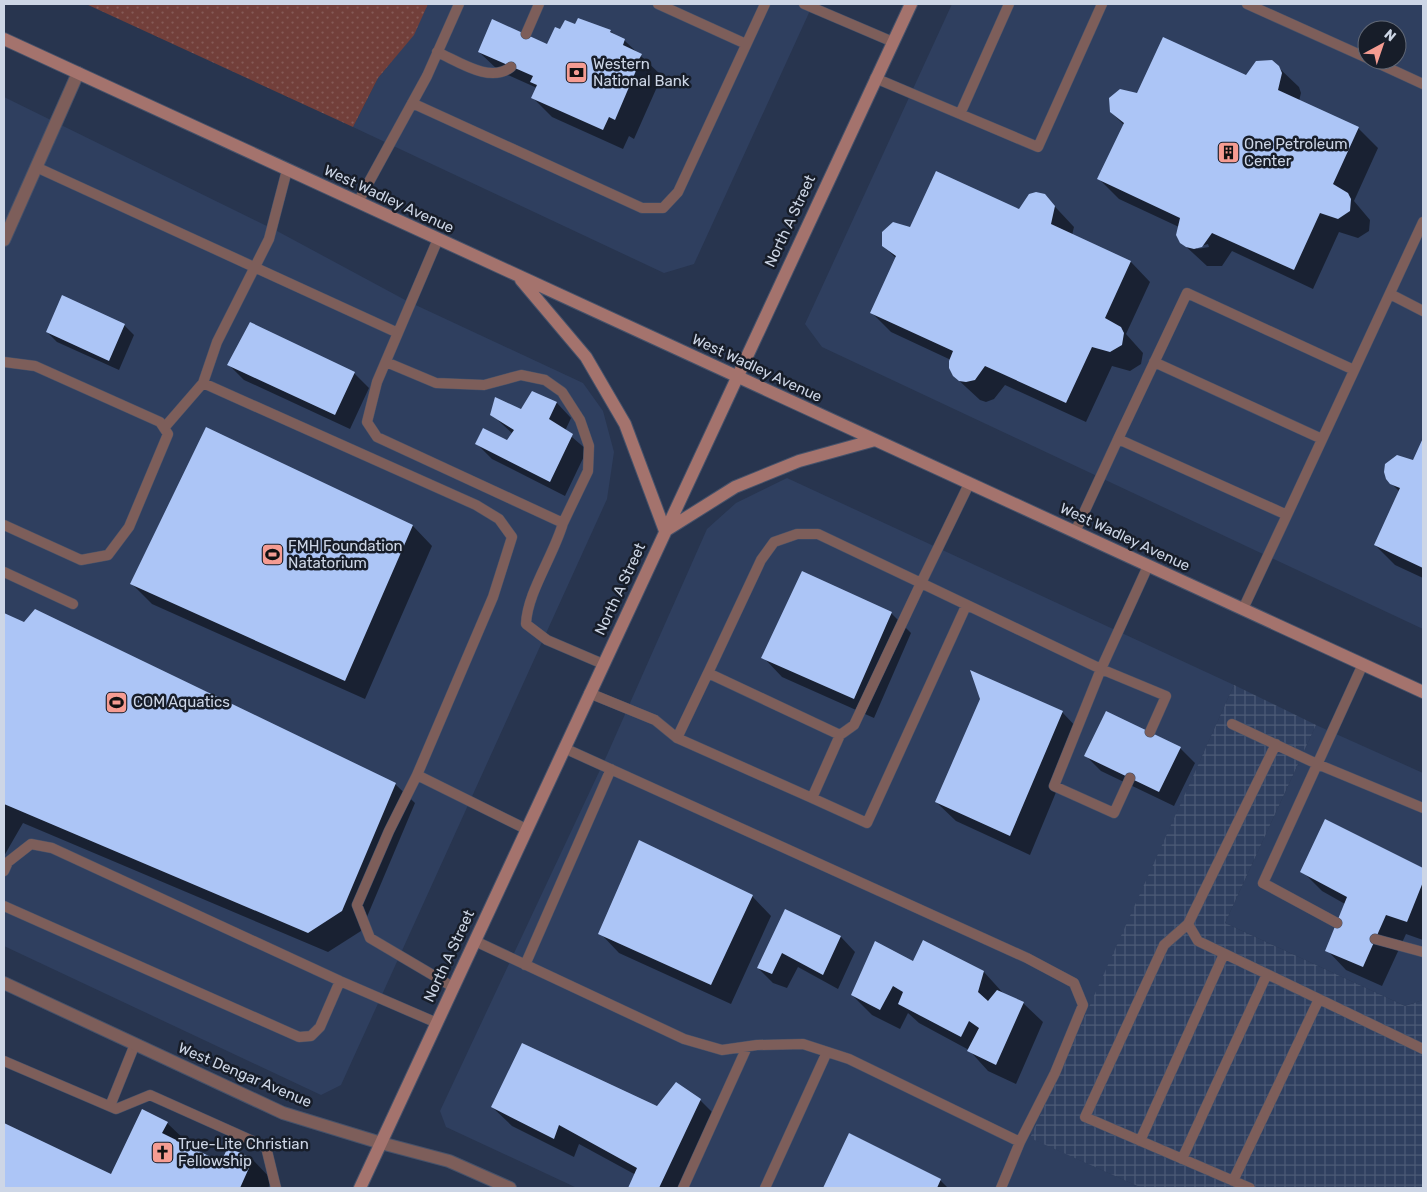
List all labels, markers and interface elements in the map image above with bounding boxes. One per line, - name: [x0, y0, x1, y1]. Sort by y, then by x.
- north arrow: [1357, 20, 1407, 70]
- text: N: [1381, 26, 1399, 45]
- place label: Western National Bank: [593, 55, 690, 90]
- bank icon: Western National Bank: [565, 61, 589, 85]
- place label: One Petroleum Center: [1244, 135, 1348, 170]
- building icon: One Petroleum Center: [1216, 141, 1240, 165]
- street label: West Wadley Avenue: [321, 161, 457, 237]
- street label: North A Street: [761, 172, 819, 270]
- street label: West Wadley Avenue: [689, 330, 825, 406]
- street label: West Wadley Avenue: [1057, 499, 1193, 575]
- place label: FMH Foundation Natatorium: [288, 537, 403, 572]
- street label: North A Street: [591, 540, 649, 638]
- sports icon: FMH Foundation Natatorium: [260, 543, 284, 567]
- sports icon: COM Aquatics: [105, 690, 129, 714]
- place label: COM Aquatics: [133, 693, 230, 711]
- street label: North A Street: [420, 907, 478, 1005]
- street label: West Dengar Avenue: [175, 1039, 315, 1111]
- place label: True-Lite Christian Fellowship: [178, 1135, 309, 1170]
- church icon: True-Lite Christian Fellowship: [150, 1141, 174, 1165]

